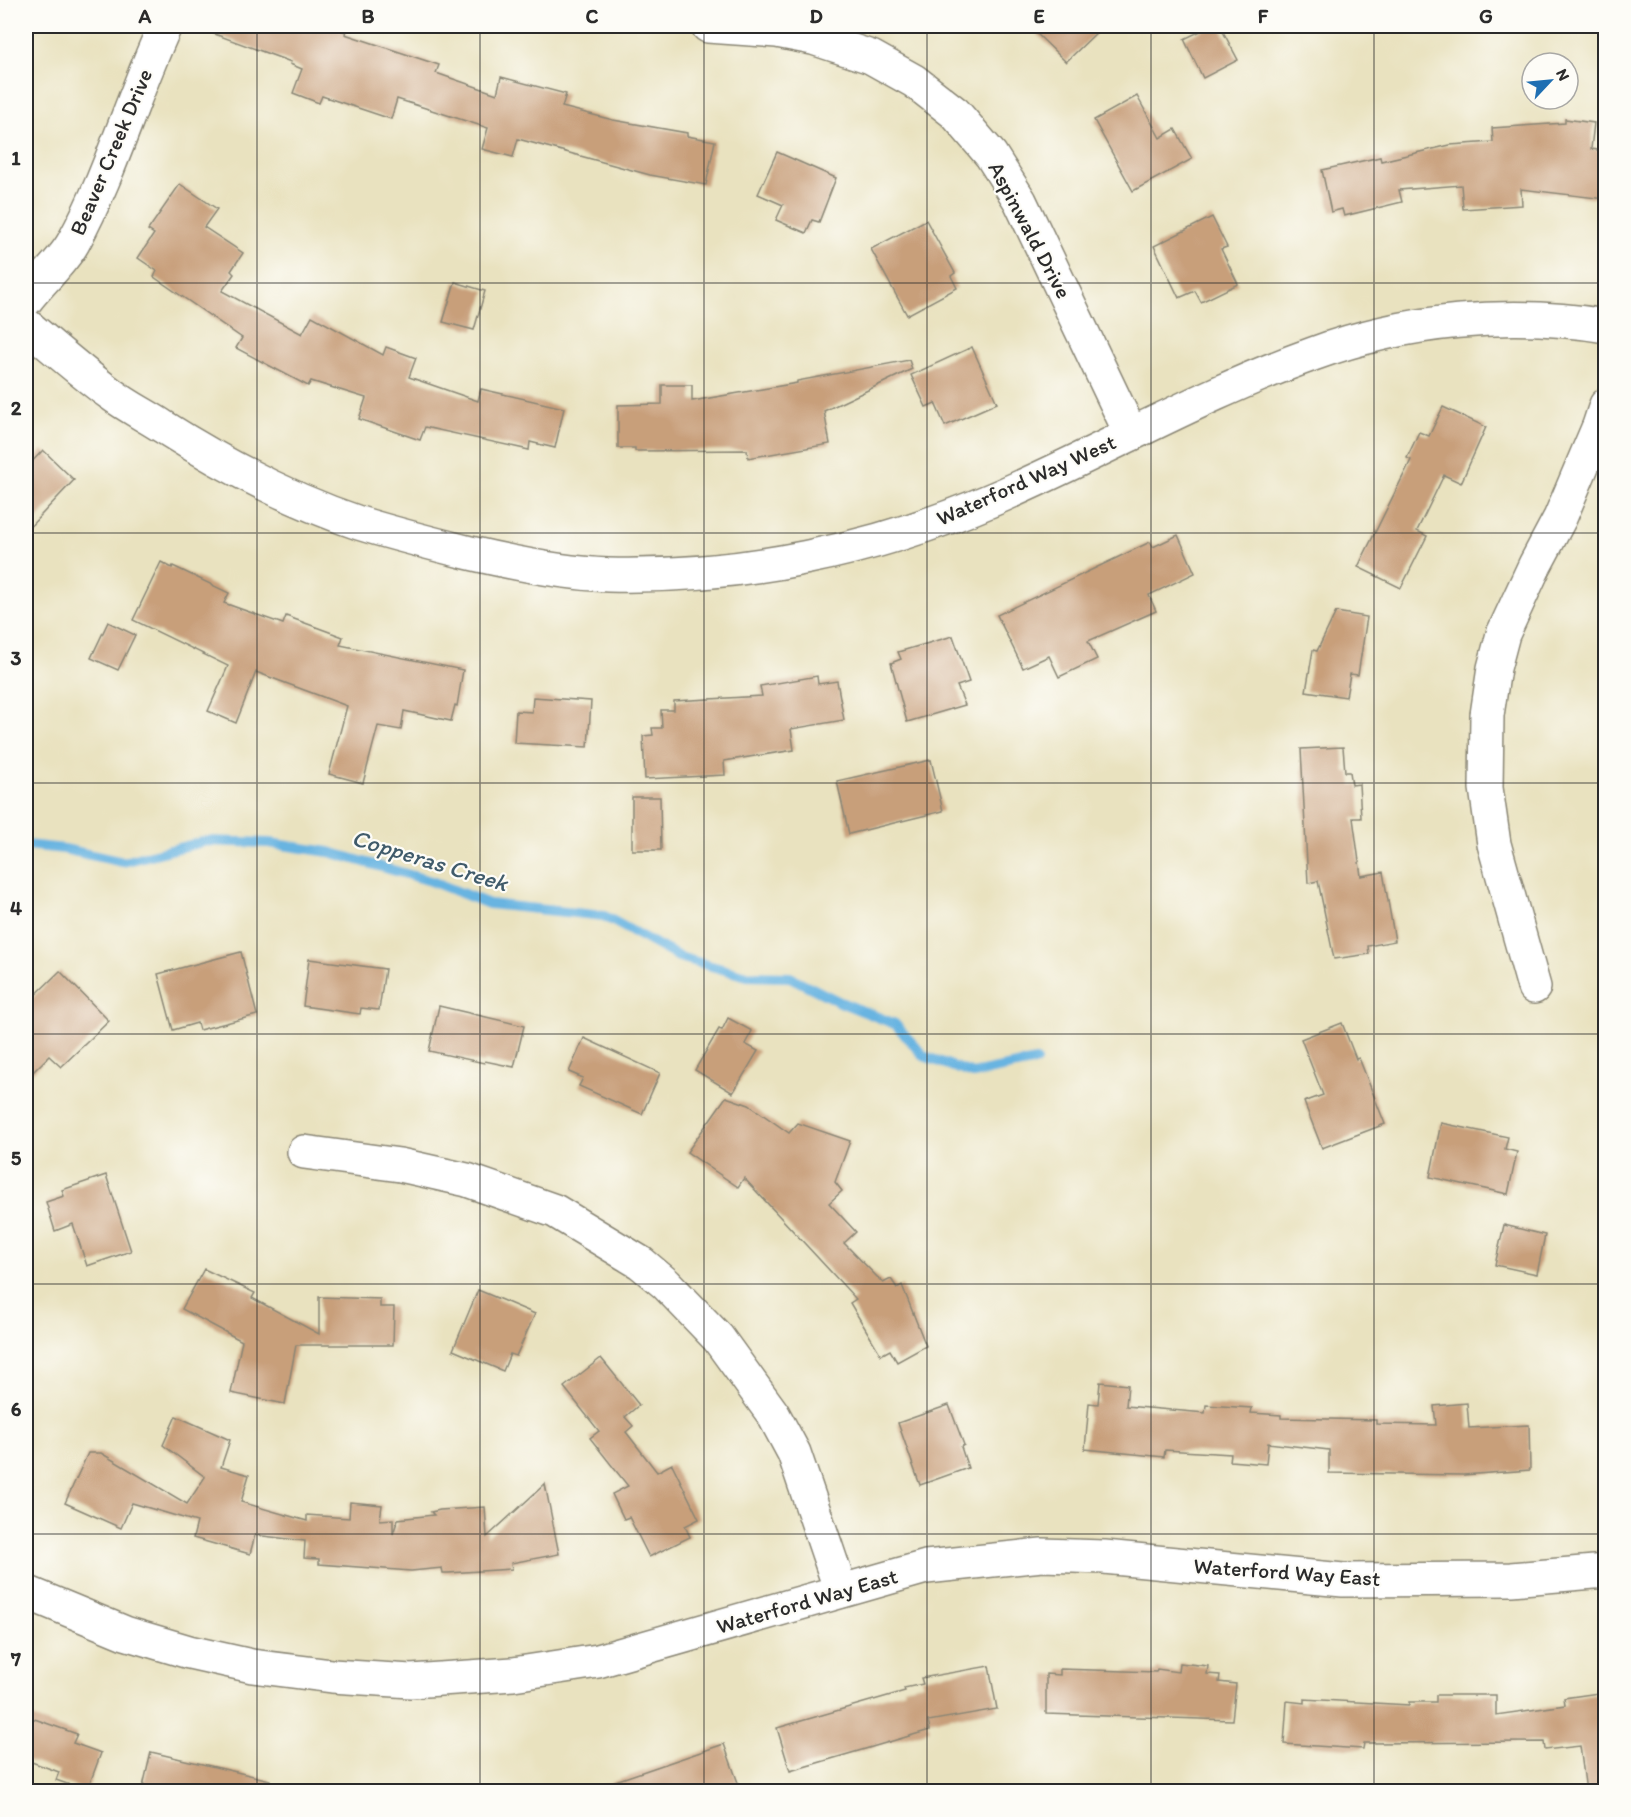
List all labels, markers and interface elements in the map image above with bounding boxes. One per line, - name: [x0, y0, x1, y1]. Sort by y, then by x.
- text: A: [138, 4, 152, 28]
- text: B: [362, 4, 375, 28]
- text: C: [586, 4, 599, 28]
- text: D: [809, 4, 823, 28]
- text: E: [1033, 4, 1045, 28]
- text: F: [1258, 4, 1269, 28]
- text: G: [1479, 4, 1493, 28]
- north arrow: [1520, 51, 1580, 111]
- street label: Beaver Creek Drive: [64, 65, 158, 239]
- text: N: [1552, 66, 1574, 84]
- text: 1: [11, 146, 21, 170]
- street label: Aspinwald Drive: [983, 157, 1077, 303]
- text: 2: [11, 396, 22, 420]
- street label: Waterford Way West: [932, 428, 1120, 532]
- text: 3: [11, 646, 22, 670]
- water label: Copperas Creek: [349, 823, 513, 898]
- text: 4: [10, 896, 22, 920]
- text: 5: [11, 1146, 22, 1170]
- text: 6: [11, 1397, 22, 1421]
- street label: Waterford Way East: [1193, 1552, 1381, 1592]
- street label: Waterford Way East: [713, 1562, 901, 1640]
- text: 7: [10, 1647, 21, 1671]

